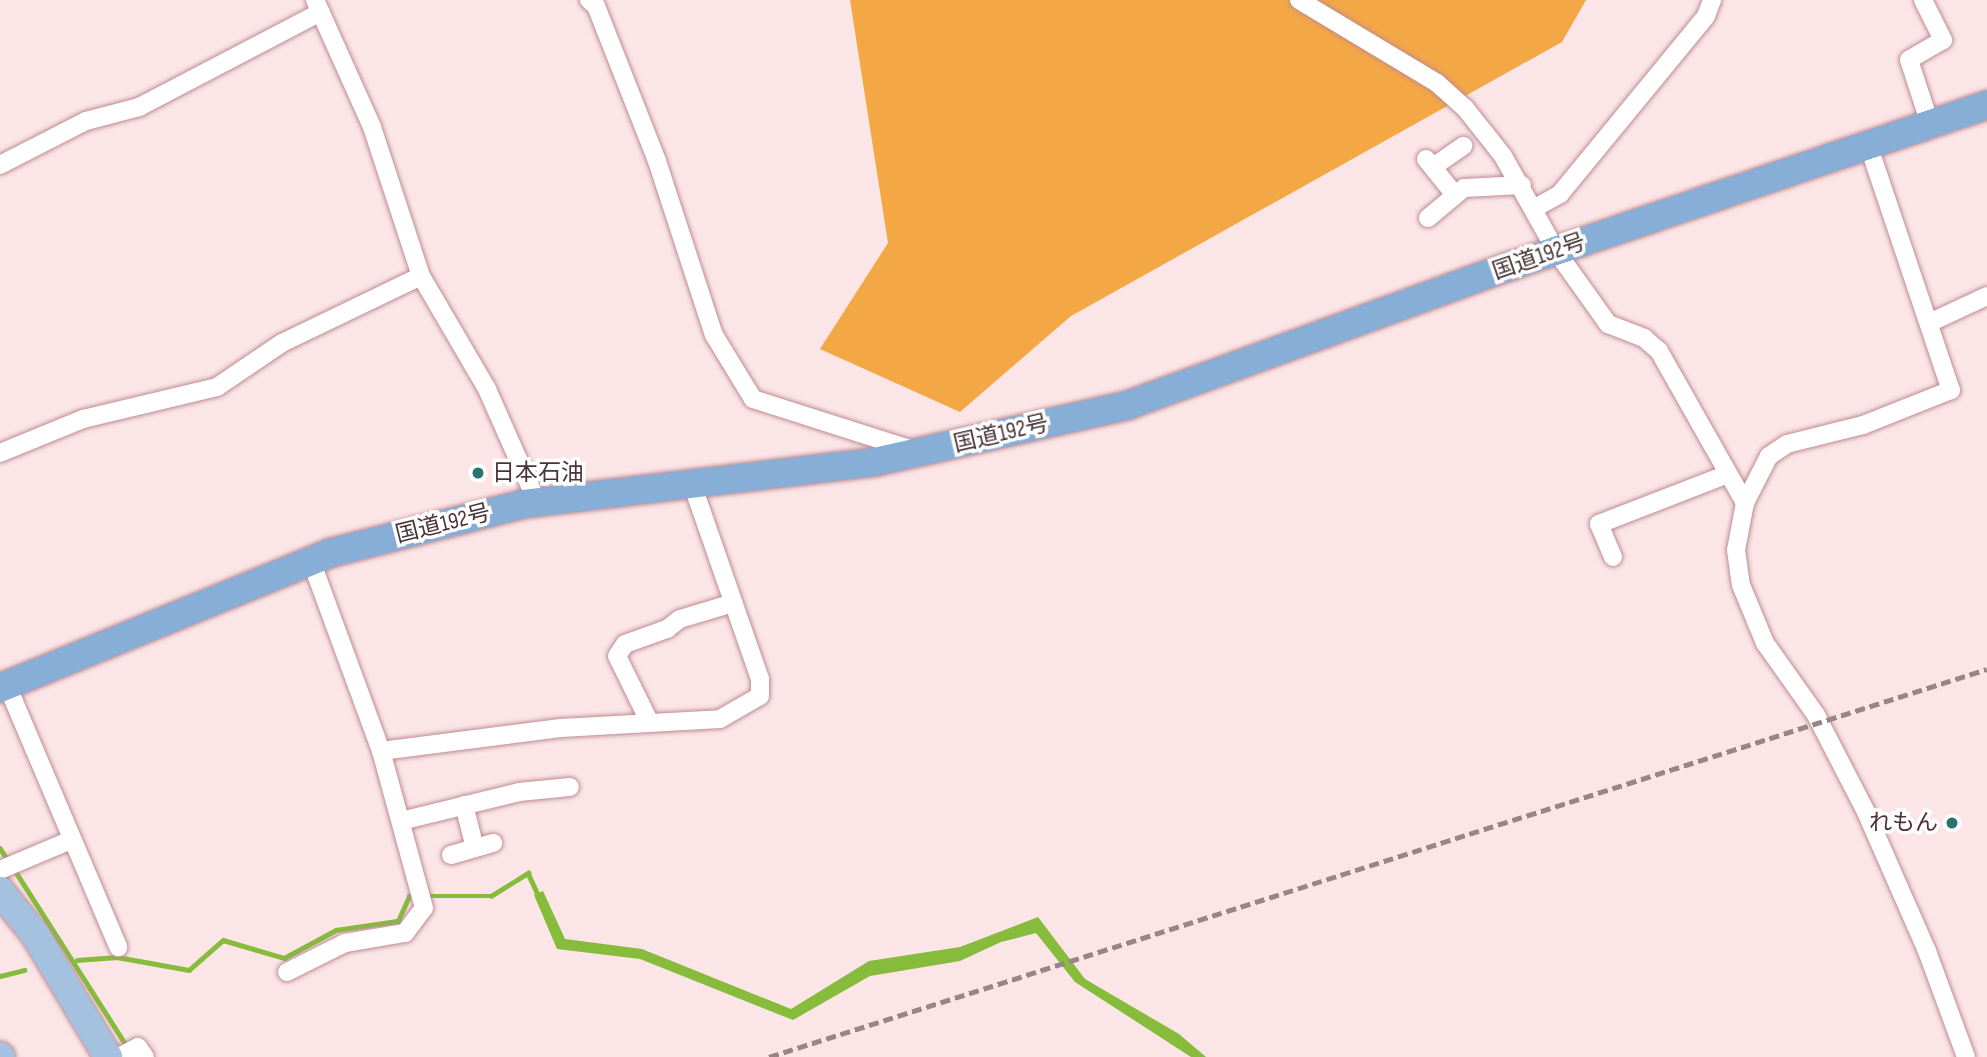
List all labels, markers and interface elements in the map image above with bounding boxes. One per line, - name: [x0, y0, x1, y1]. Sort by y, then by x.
- street label: 国道192号: [1489, 228, 1589, 286]
- street label: 国道192号: [951, 410, 1051, 458]
- place label: 日本石油: [492, 459, 584, 487]
- marker: 日本石油: [470, 465, 486, 481]
- street label: 国道192号: [393, 499, 493, 549]
- place label: れもん: [1869, 809, 1938, 837]
- marker: れもん: [1944, 815, 1960, 831]

